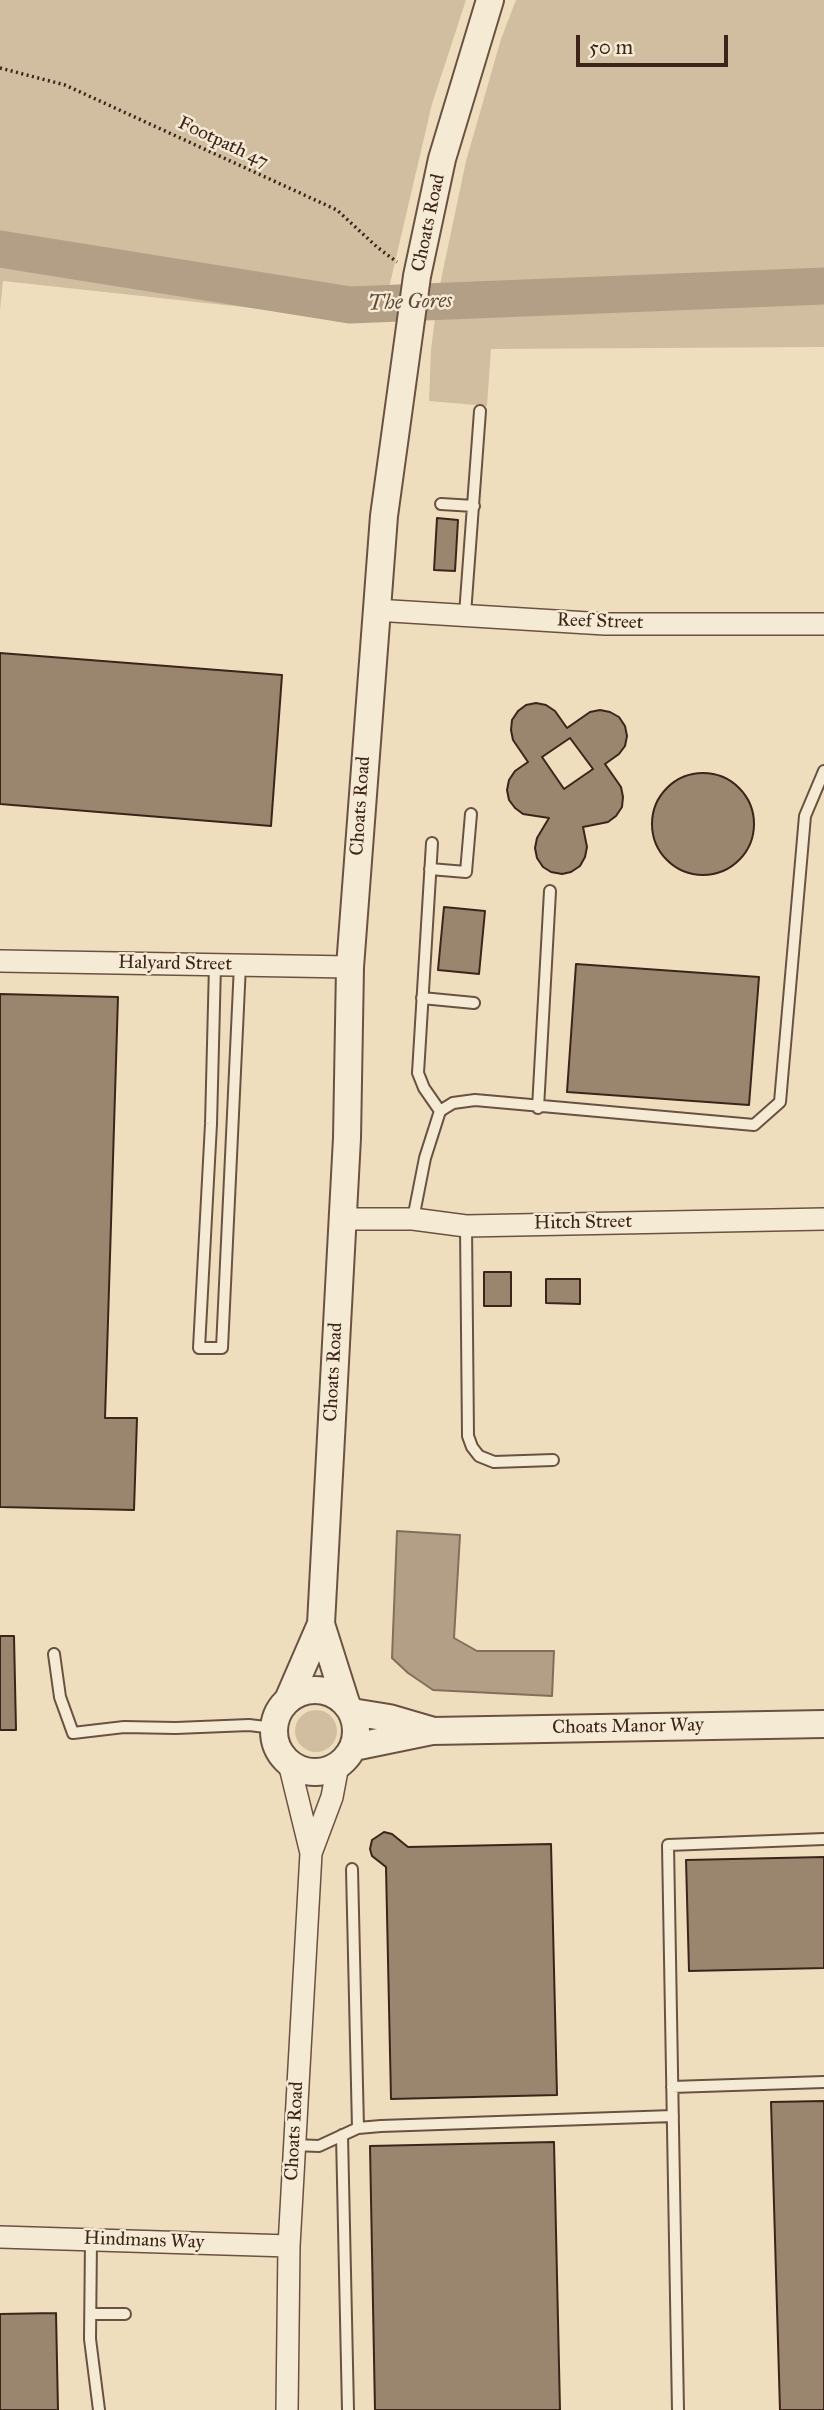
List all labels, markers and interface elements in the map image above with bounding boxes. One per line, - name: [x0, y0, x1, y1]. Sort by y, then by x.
- scale bar: [579, 21, 731, 65]
- text: 50 m: [589, 34, 633, 60]
- street label: Footpath 47: [174, 112, 272, 174]
- street label: Choats Road: [408, 172, 450, 274]
- water label: The Gores: [367, 289, 453, 317]
- street label: Reef Street: [556, 609, 644, 635]
- street label: Choats Road: [346, 756, 376, 856]
- street label: Halyard Street: [118, 952, 232, 976]
- street label: Hitch Street: [534, 1211, 632, 1235]
- street label: Choats Road: [320, 1322, 348, 1422]
- street label: Choats Manor Way: [552, 1714, 704, 1740]
- street label: Choats Road: [281, 2081, 309, 2181]
- street label: Hindmans Way: [83, 2228, 205, 2254]

